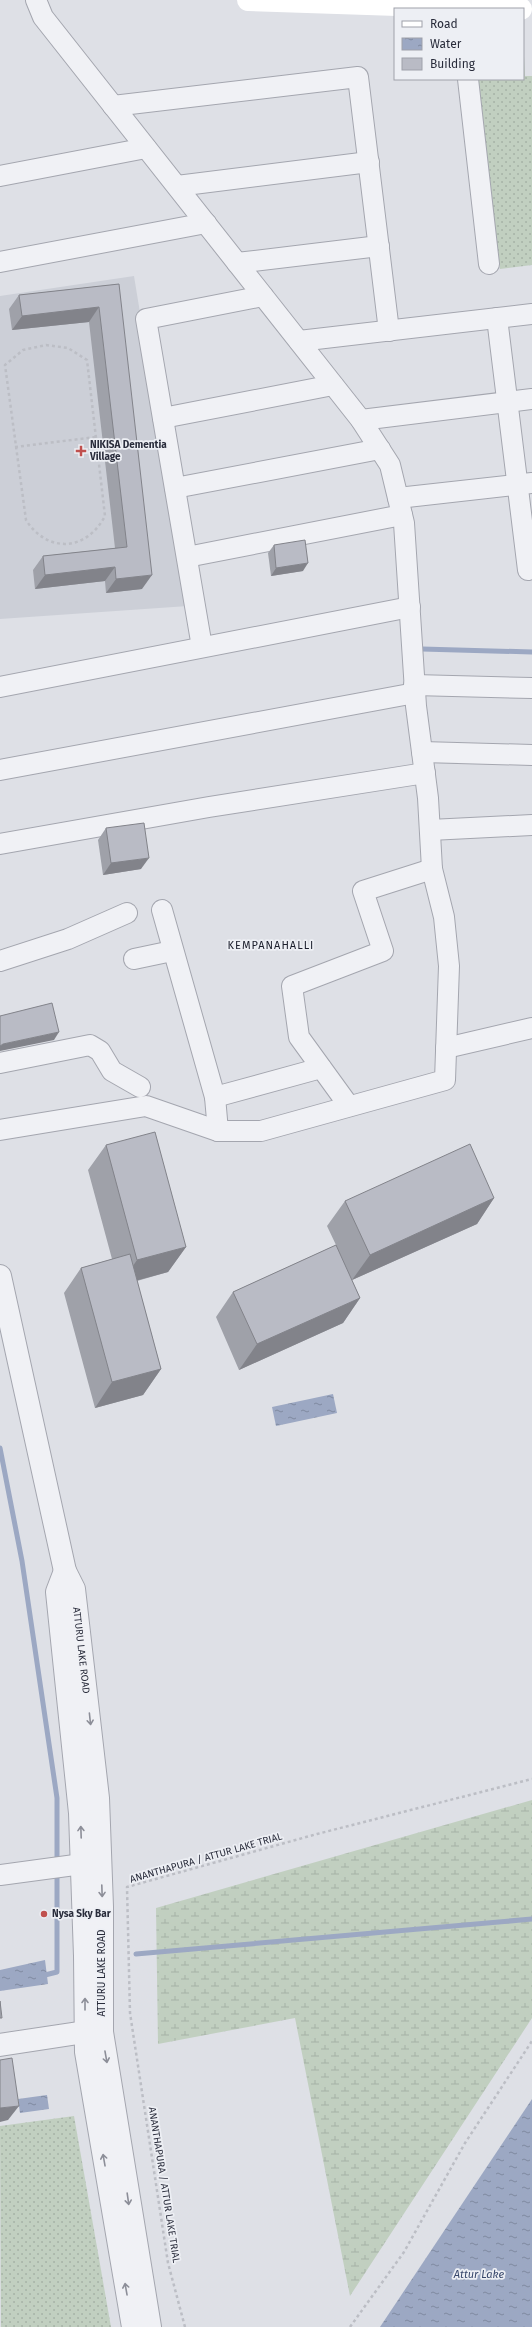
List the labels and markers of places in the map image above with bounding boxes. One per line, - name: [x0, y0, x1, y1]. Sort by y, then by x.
- place label: NIKISA Dementia Village: [89, 439, 167, 463]
- marker: NIKISA Dementia Village: [75, 445, 87, 457]
- place label: Nysa Sky Bar: [52, 1908, 112, 1920]
- marker: Nysa Sky Bar: [39, 1909, 49, 1919]

